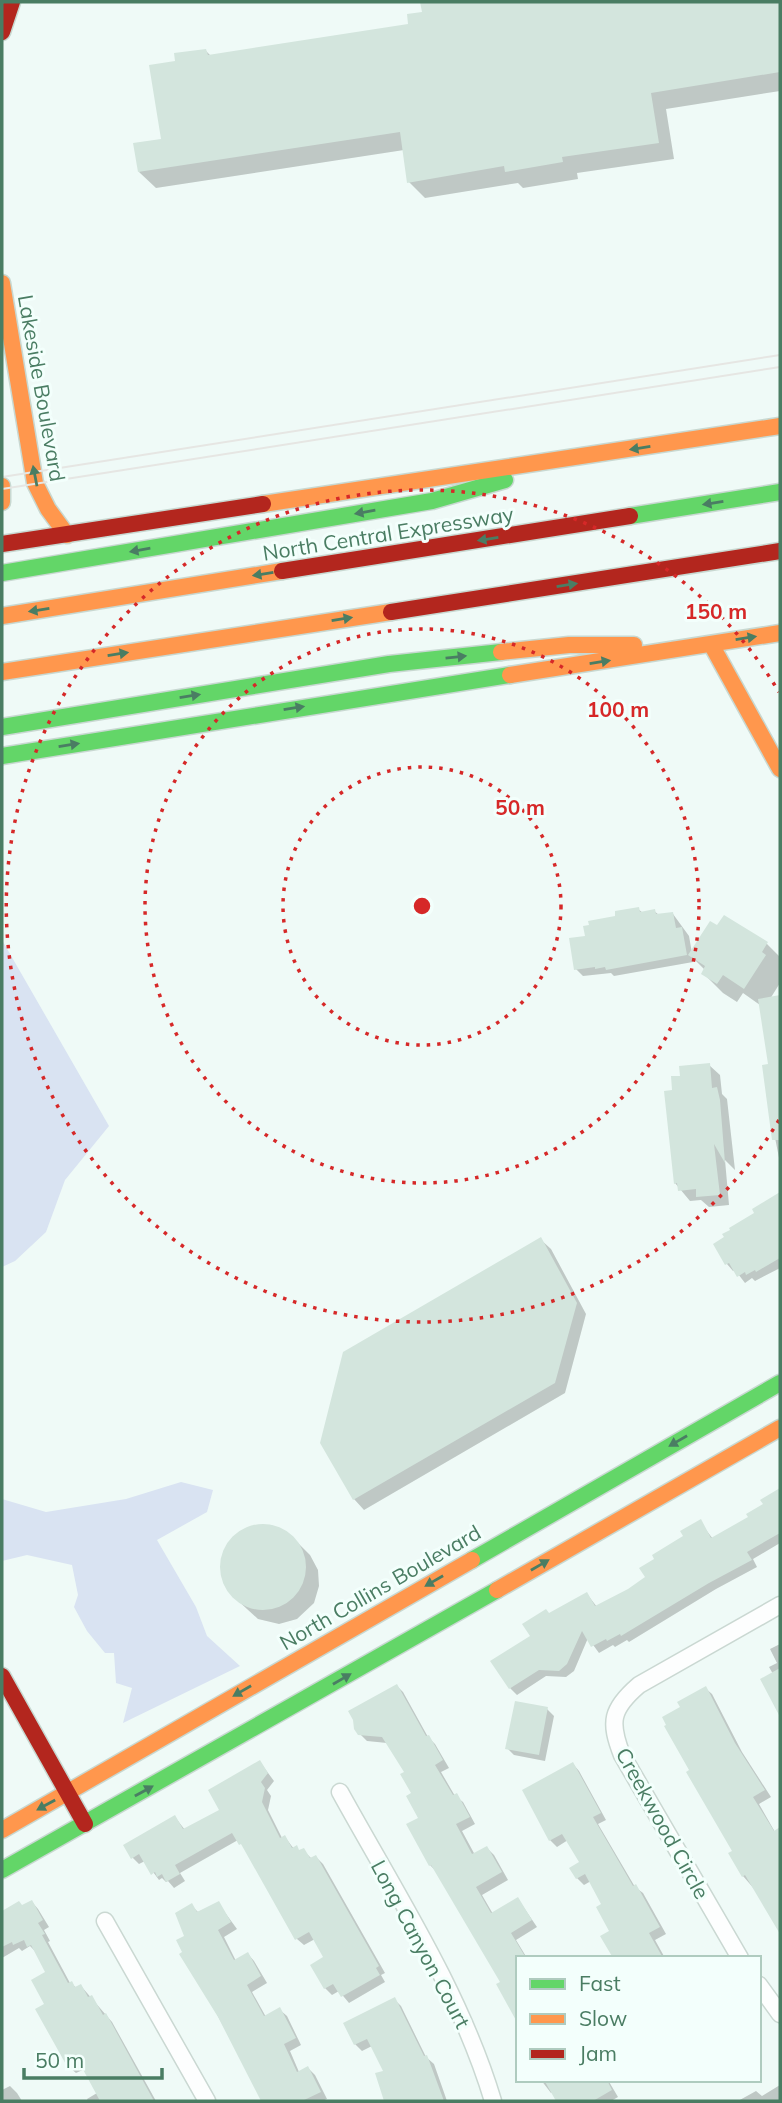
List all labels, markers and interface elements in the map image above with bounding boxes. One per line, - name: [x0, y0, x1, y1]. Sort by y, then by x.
- street label: Lakeside Boulevard: [13, 293, 71, 483]
- one-way arrow: [629, 442, 651, 453]
- one-way arrow: [29, 465, 40, 487]
- one-way arrow: [702, 498, 724, 509]
- street label: North Central Expressway: [261, 500, 515, 566]
- one-way arrow: [354, 507, 376, 518]
- one-way arrow: [477, 533, 499, 544]
- one-way arrow: [129, 545, 151, 556]
- one-way arrow: [252, 569, 274, 580]
- one-way arrow: [556, 579, 578, 590]
- text: 150 m: [685, 598, 747, 624]
- one-way arrow: [28, 605, 50, 616]
- one-way arrow: [332, 614, 354, 625]
- one-way arrow: [735, 633, 757, 644]
- one-way arrow: [107, 648, 129, 659]
- one-way arrow: [446, 651, 468, 662]
- one-way arrow: [589, 656, 611, 667]
- one-way arrow: [179, 690, 201, 701]
- text: 100 m: [587, 696, 649, 722]
- one-way arrow: [283, 702, 305, 713]
- one-way arrow: [58, 739, 80, 750]
- text: 50 m: [495, 794, 545, 820]
- centre of rings: [410, 894, 434, 918]
- one-way arrow: [669, 1435, 688, 1447]
- street label: North Collins Boulevard: [275, 1519, 485, 1655]
- one-way arrow: [530, 1559, 549, 1572]
- one-way arrow: [425, 1575, 444, 1587]
- one-way arrow: [333, 1672, 352, 1685]
- one-way arrow: [233, 1685, 252, 1697]
- street label: Creekwood Circle: [611, 1743, 715, 1903]
- one-way arrow: [135, 1785, 154, 1797]
- one-way arrow: [36, 1800, 56, 1811]
- street label: Long Canyon Court: [366, 1855, 476, 2033]
- legend: [516, 1956, 761, 2082]
- text: Fast: [579, 1970, 621, 1996]
- text: Slow: [579, 2005, 627, 2031]
- scale bar: [24, 2036, 163, 2080]
- text: Jam: [579, 2040, 617, 2066]
- text: 50 m: [35, 2047, 84, 2073]

